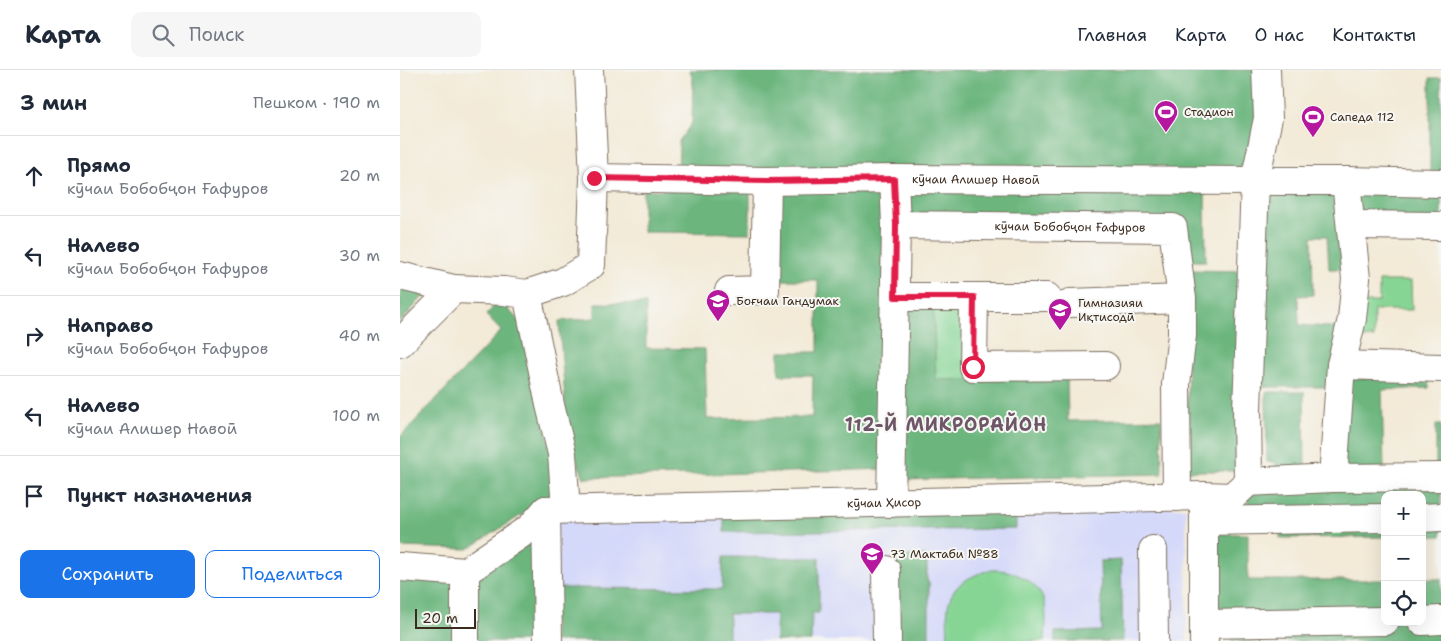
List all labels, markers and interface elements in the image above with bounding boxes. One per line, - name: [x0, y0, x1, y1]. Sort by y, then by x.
- search box: [131, 12, 481, 57]
- text: Карта: [25, 19, 101, 51]
- icon: search: [149, 21, 177, 49]
- text: Поиск: [189, 22, 244, 47]
- text: Главная: [1077, 23, 1147, 47]
- text: Карта: [1175, 23, 1227, 47]
- text: О нас: [1255, 23, 1304, 47]
- text: Контакты: [1332, 23, 1416, 47]
- text: 3 мин: [20, 89, 87, 117]
- text: Пешком · 190 m: [253, 92, 380, 113]
- sports icon: Стадион: [1153, 99, 1179, 133]
- place label: Стадион: [1184, 104, 1234, 120]
- sports icon: Сапеда 112: [1300, 104, 1326, 138]
- place label: Сапеда 112: [1330, 109, 1394, 125]
- text: Прямо: [67, 153, 131, 178]
- icon: ahead: [20, 162, 48, 190]
- text: 20 m: [339, 165, 380, 186]
- route end: [583, 167, 606, 190]
- street label: кӯчаи Алишер Навоӣ: [912, 171, 1040, 188]
- text: кӯчаи Бобобҷон Ғафуров: [67, 178, 268, 199]
- street label: кӯчаи Бобобҷон Ғафуров: [994, 218, 1146, 236]
- text: Налево: [67, 233, 140, 258]
- icon: left: [20, 242, 48, 270]
- text: 30 m: [339, 245, 380, 266]
- text: кӯчаи Бобобҷон Ғафуров: [67, 258, 268, 279]
- school or university icon: Боғчаи Гандумак: [705, 288, 731, 322]
- place label: Боғчаи Гандумак: [736, 293, 840, 309]
- place label: Гимназияи Иқтисодӣ: [1078, 295, 1143, 325]
- school or university icon: Гимназияи Иқтисодӣ: [1047, 297, 1073, 331]
- text: Направо: [67, 313, 153, 338]
- icon: right: [20, 322, 48, 350]
- text: 40 m: [338, 325, 380, 346]
- text: кӯчаи Бобобҷон Ғафуров: [67, 338, 268, 359]
- route start: [962, 356, 985, 379]
- text: Налево: [67, 393, 140, 418]
- icon: left: [20, 402, 48, 430]
- text: 100 m: [332, 405, 380, 426]
- district label: 112-Й МИКРОРАЙОН: [845, 412, 1047, 437]
- text: кӯчаи Алишер Навоӣ: [67, 418, 237, 439]
- icon: arrive: [20, 482, 48, 510]
- text: Пункт назначения: [67, 483, 252, 508]
- map controls: [1381, 491, 1426, 626]
- button: +: [1381, 491, 1426, 536]
- street label: кӯчаи Ҳисор: [847, 494, 922, 512]
- button: −: [1381, 536, 1426, 581]
- school or university icon: 73 Мактаби №88: [859, 541, 885, 575]
- place label: 73 Мактаби №88: [890, 546, 999, 562]
- button: Сохранить: [20, 550, 195, 598]
- button: Поделиться: [205, 550, 380, 598]
- button: locate: [1381, 581, 1426, 626]
- scale bar: [415, 606, 476, 629]
- text: 20 m: [422, 609, 458, 627]

